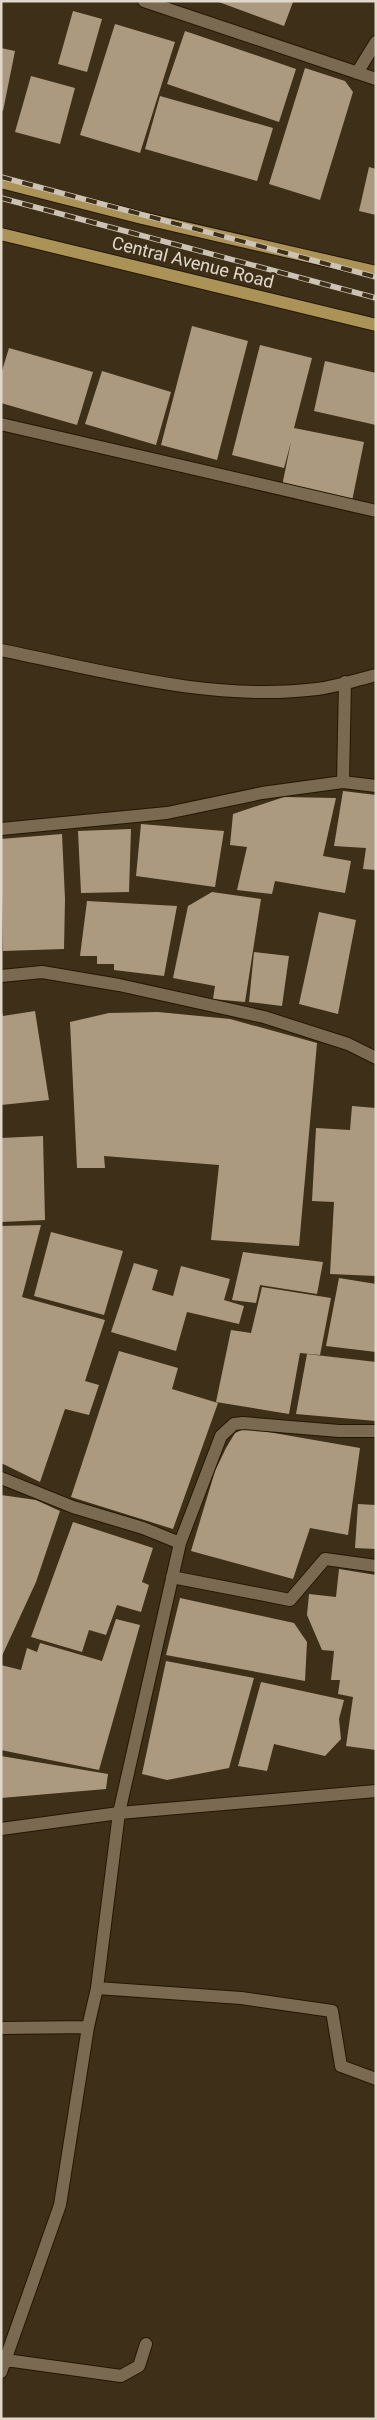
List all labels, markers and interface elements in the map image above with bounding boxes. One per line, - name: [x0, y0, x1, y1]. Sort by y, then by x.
- street label: Central Avenue Road: [110, 232, 276, 292]

